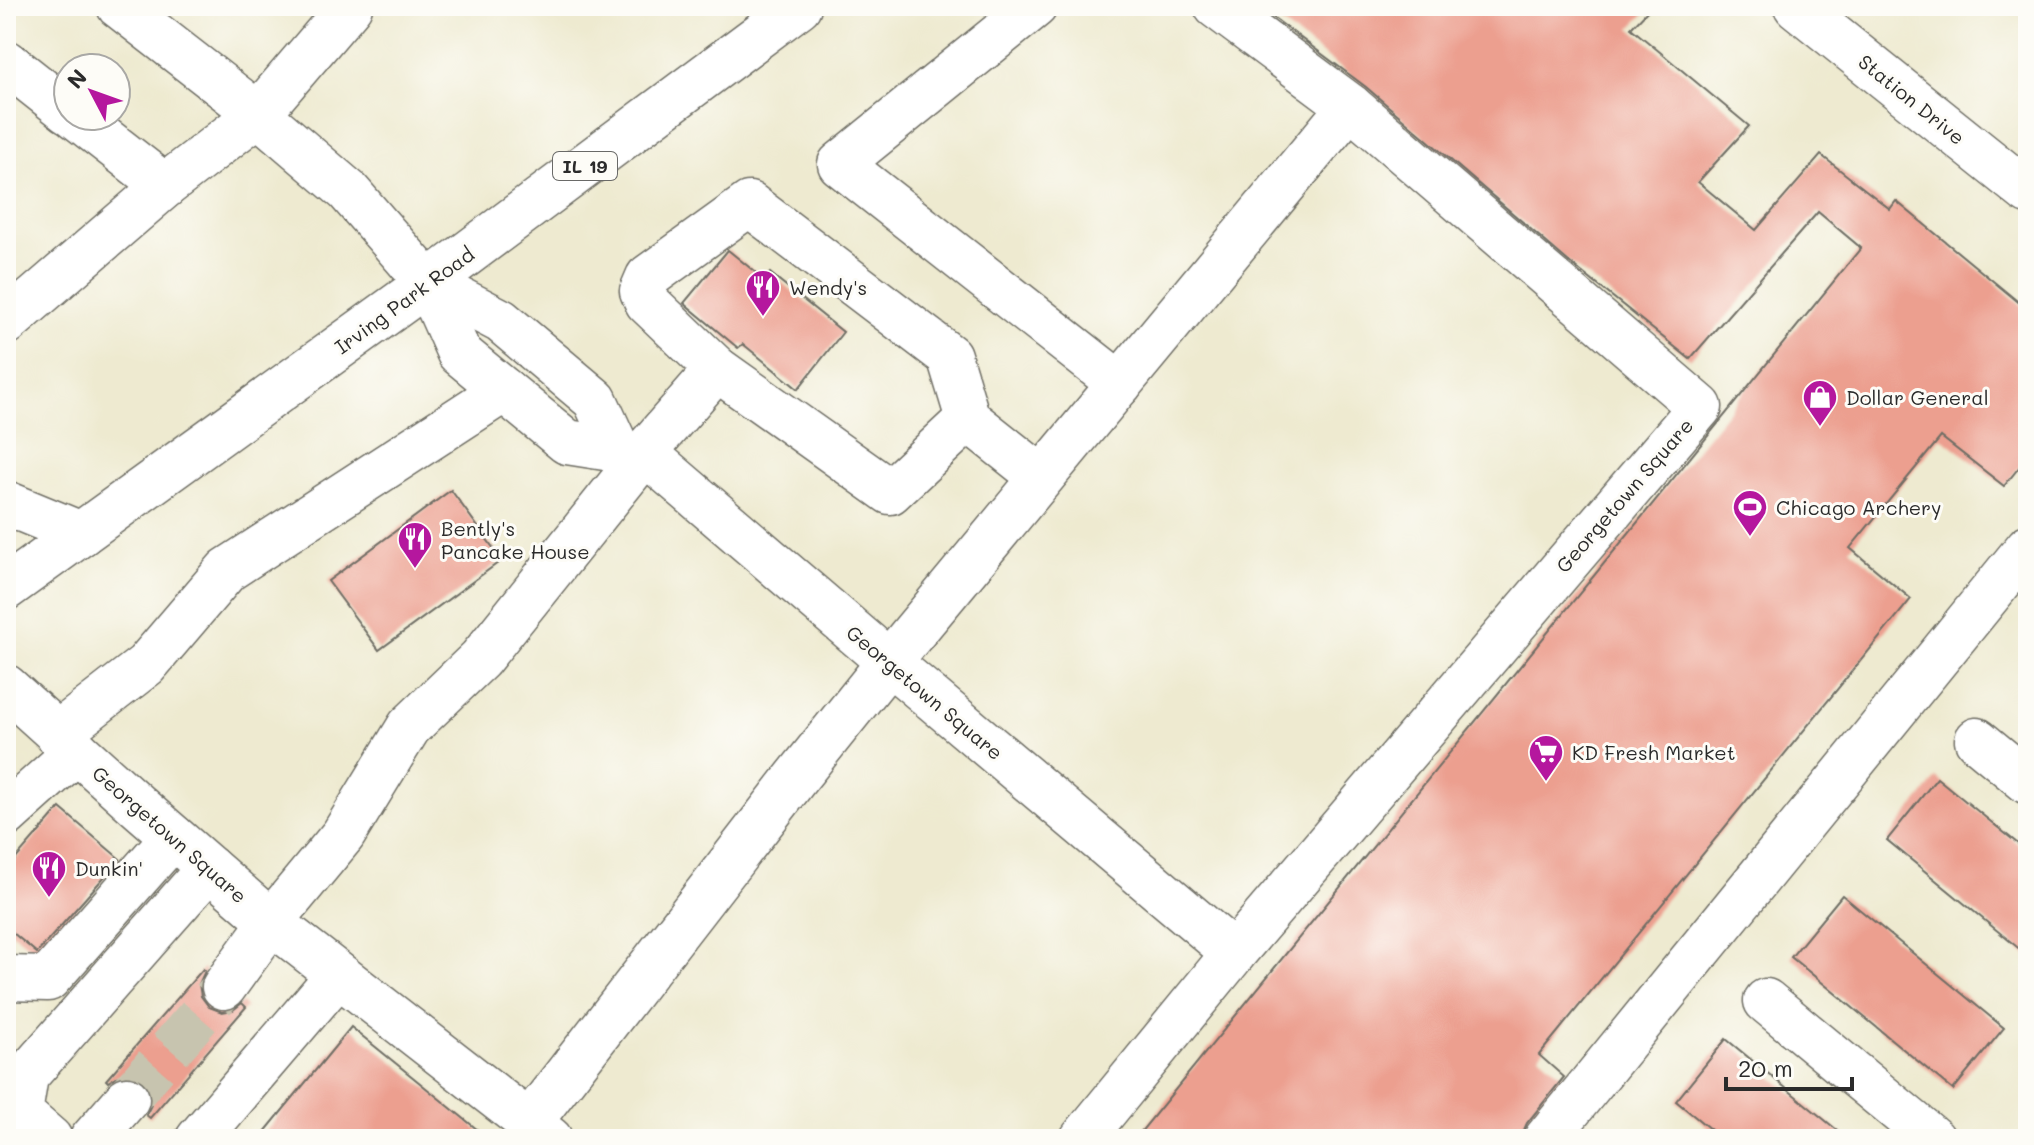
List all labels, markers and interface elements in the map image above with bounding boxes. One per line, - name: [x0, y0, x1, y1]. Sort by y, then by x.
- street label: Station Drive: [1853, 48, 1971, 150]
- north arrow: [52, 52, 132, 132]
- text: N: [60, 63, 93, 94]
- road number: IL 19: [553, 152, 617, 180]
- street label: Irving Park Road: [329, 241, 479, 359]
- restaurant icon: Wendy's: [744, 268, 782, 318]
- place label: Wendy's: [789, 274, 867, 300]
- shop icon: Dollar General: [1801, 378, 1839, 428]
- place label: Dollar General: [1846, 384, 1989, 410]
- street label: Georgetown Square: [1550, 412, 1698, 578]
- sports icon: Chicago Archery: [1731, 488, 1769, 538]
- place label: Chicago Archery: [1776, 494, 1942, 520]
- place label: Bently's Pancake House: [441, 515, 590, 564]
- restaurant icon: Bently's Pancake House: [396, 520, 434, 570]
- street label: Georgetown Square: [841, 619, 1009, 765]
- supermarket icon: KD Fresh Market: [1527, 733, 1565, 783]
- place label: KD Fresh Market: [1572, 739, 1736, 765]
- street label: Georgetown Square: [87, 760, 253, 908]
- restaurant icon: Dunkin': [30, 849, 68, 899]
- place label: Dunkin': [75, 855, 143, 881]
- scale bar: [1726, 1041, 1852, 1091]
- text: 20 m: [1738, 1052, 1793, 1083]

